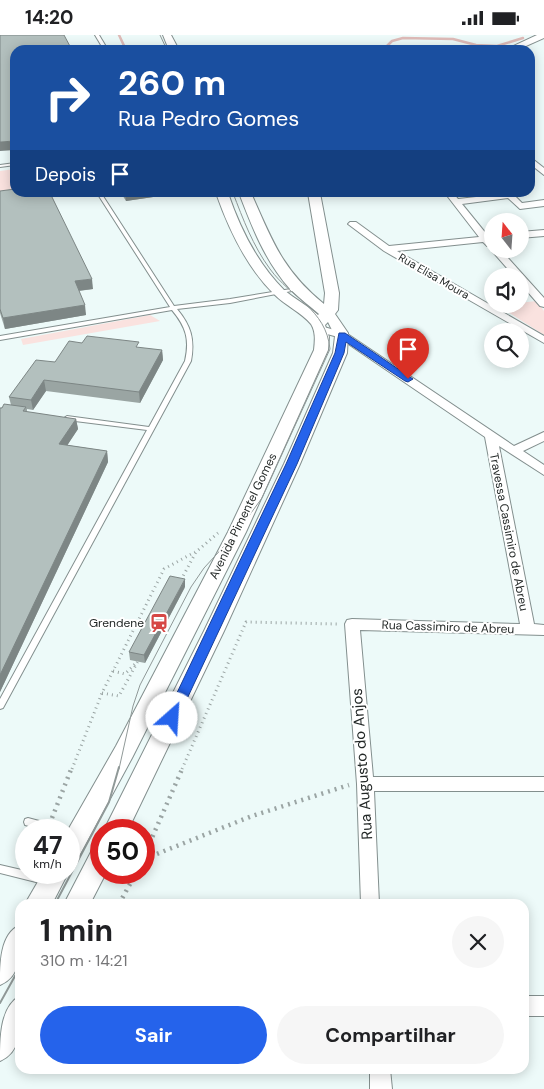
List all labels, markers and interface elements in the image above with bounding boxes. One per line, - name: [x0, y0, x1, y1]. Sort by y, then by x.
- text: 14:20: [25, 5, 73, 30]
- text: 260 m: [118, 60, 226, 106]
- icon: right: [35, 65, 100, 130]
- text: Rua Pedro Gomes: [118, 104, 299, 133]
- icon: arrive: [106, 160, 134, 188]
- text: Depois: [35, 162, 96, 187]
- north arrow: [484, 213, 529, 257]
- map controls: [484, 213, 529, 368]
- street label: Rua Elisa Moura: [396, 250, 472, 302]
- button: sound: [484, 268, 529, 313]
- button: search: [484, 323, 529, 368]
- pin: [387, 328, 429, 379]
- icon: arrive: [394, 335, 422, 363]
- street label: Avenida Pimentel Gomes: [205, 450, 281, 582]
- street label: Travessa Cassimiro de Abreu: [486, 452, 532, 612]
- station icon: Grendene: [148, 612, 170, 634]
- place label: Grendene: [89, 615, 144, 631]
- street label: Rua Cassimiro de Abreu: [381, 617, 515, 637]
- street label: Rua Augusto do Anjos: [347, 688, 377, 840]
- position arrow: [145, 691, 197, 743]
- speed limit sign: 50: [90, 819, 155, 884]
- text: 47: [33, 829, 62, 862]
- text: km/h: [33, 856, 62, 872]
- text: 1 min: [40, 911, 113, 950]
- button: close: [452, 916, 504, 968]
- text: 310 m · 14:21: [40, 950, 127, 971]
- button: Sair: [40, 1006, 267, 1064]
- button: Compartilhar: [277, 1006, 504, 1064]

